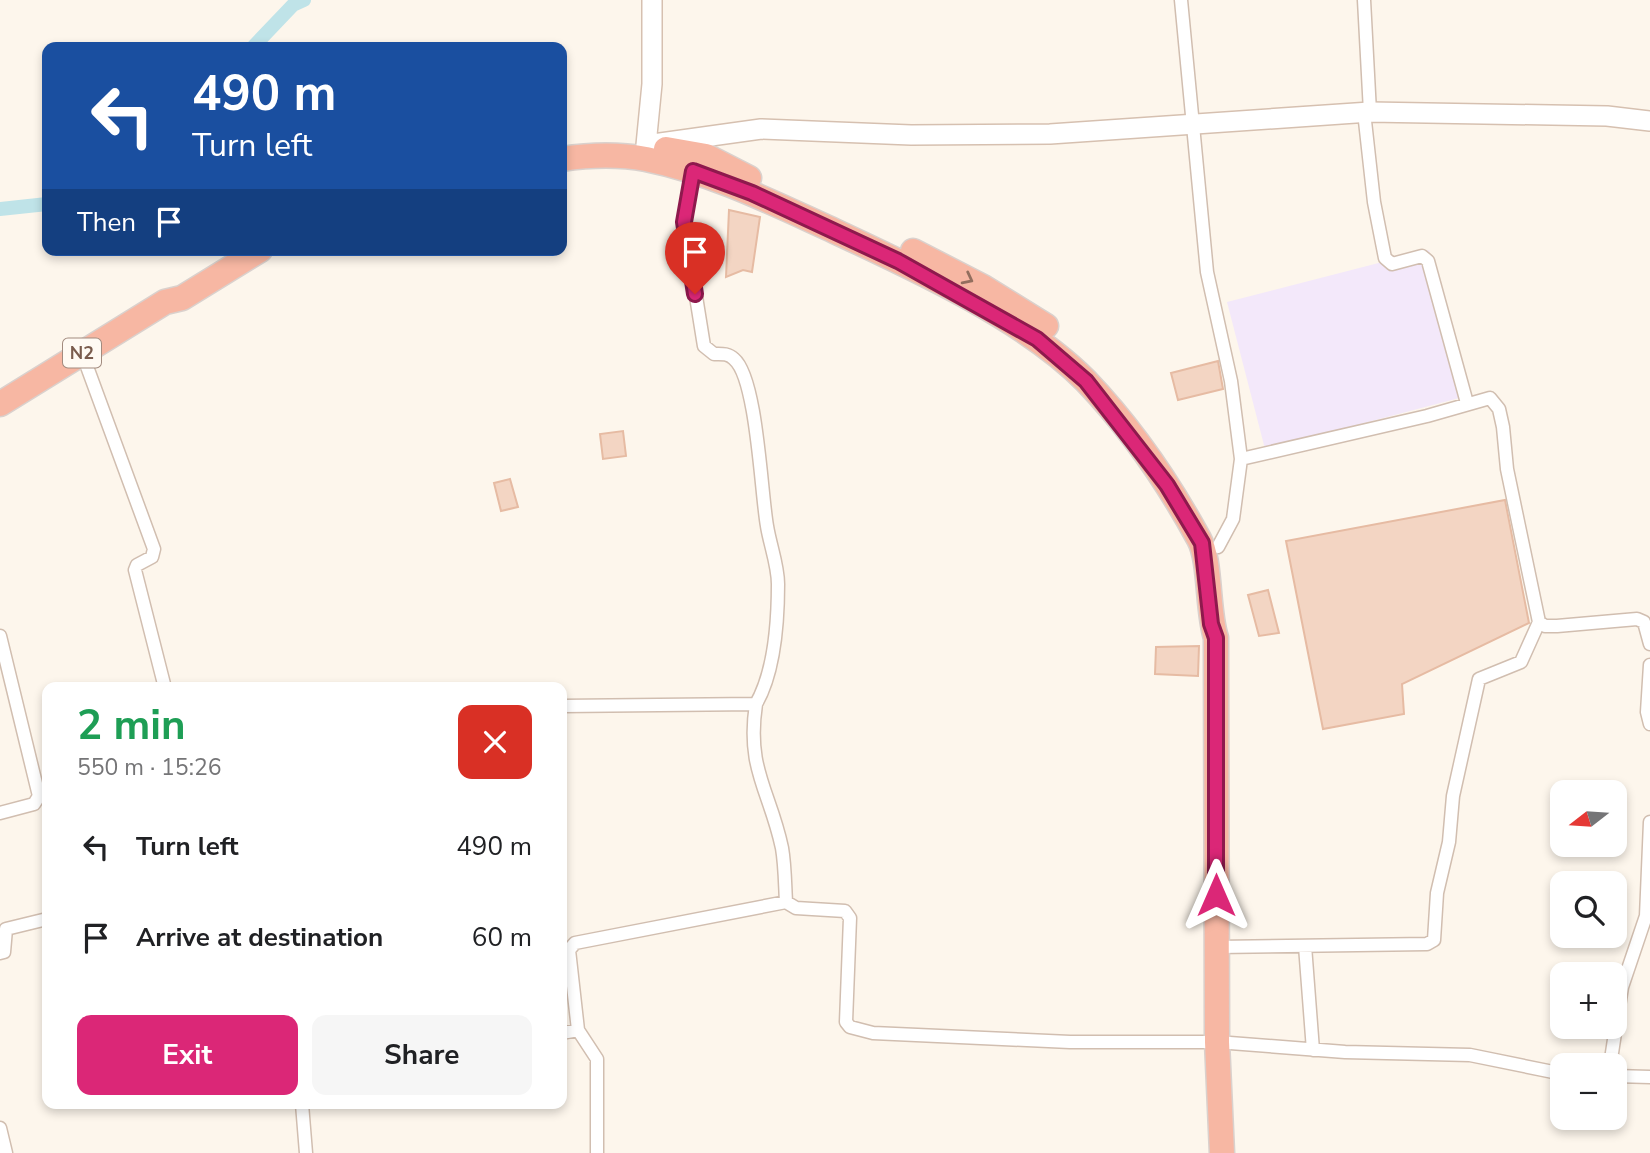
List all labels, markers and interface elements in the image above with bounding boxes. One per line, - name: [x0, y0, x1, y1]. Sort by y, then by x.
- text: 490 m: [192, 60, 336, 127]
- icon: left: [77, 70, 168, 161]
- text: Turn left: [192, 124, 312, 167]
- icon: arrive: [150, 203, 188, 241]
- text: Then: [77, 205, 136, 240]
- pin: [665, 222, 725, 294]
- icon: arrive: [676, 233, 714, 271]
- one-way arrow: [961, 271, 974, 285]
- road number: N2: [63, 338, 101, 368]
- text: 2 min: [77, 697, 186, 754]
- button: close: [458, 705, 532, 779]
- text: 550 m · 15:26: [77, 752, 222, 783]
- north arrow: [1550, 780, 1628, 858]
- map controls: [1550, 780, 1627, 1130]
- icon: left: [77, 828, 115, 866]
- text: Turn left: [136, 829, 239, 864]
- text: 490 m: [456, 829, 532, 864]
- position arrow: [1179, 858, 1253, 932]
- button: search: [1550, 871, 1627, 948]
- icon: arrive: [77, 919, 115, 957]
- text: Arrive at destination: [136, 920, 383, 955]
- text: 60 m: [472, 920, 532, 955]
- button: +: [1550, 962, 1627, 1039]
- button: Exit: [77, 1015, 298, 1095]
- button: Share: [312, 1015, 532, 1095]
- button: −: [1550, 1053, 1627, 1130]

